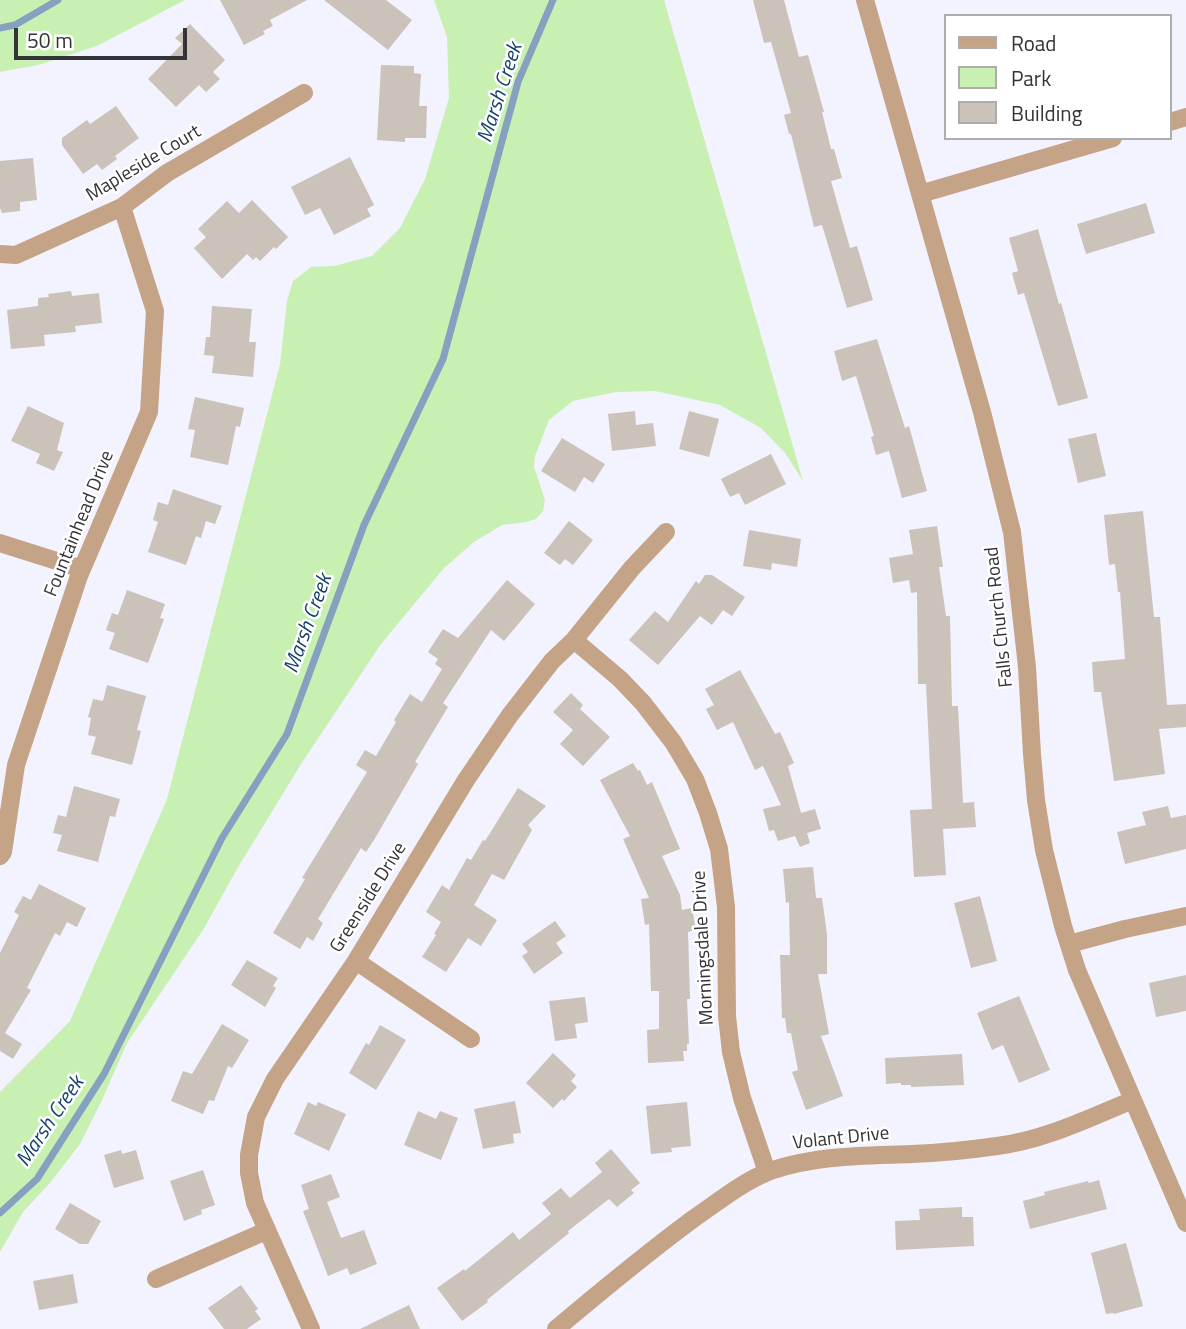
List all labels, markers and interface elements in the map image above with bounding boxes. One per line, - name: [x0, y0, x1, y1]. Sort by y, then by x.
- scale bar: [18, 14, 191, 58]
- legend: [944, 14, 1172, 140]
- text: 50 m: [27, 24, 73, 56]
- text: Road: [1011, 27, 1056, 59]
- water label: Marsh Creek: [473, 40, 529, 146]
- text: Park: [1011, 62, 1051, 94]
- text: Building: [1011, 97, 1082, 129]
- street label: Mapleside Court: [82, 121, 206, 207]
- street label: Fountainhead Drive: [40, 448, 120, 600]
- street label: Falls Church Road: [981, 545, 1019, 689]
- water label: Marsh Creek: [280, 571, 338, 677]
- street label: Greenside Drive: [326, 839, 412, 957]
- street label: Morningsdale Drive: [689, 870, 719, 1026]
- water label: Marsh Creek: [12, 1072, 90, 1172]
- street label: Volant Drive: [792, 1123, 890, 1155]

